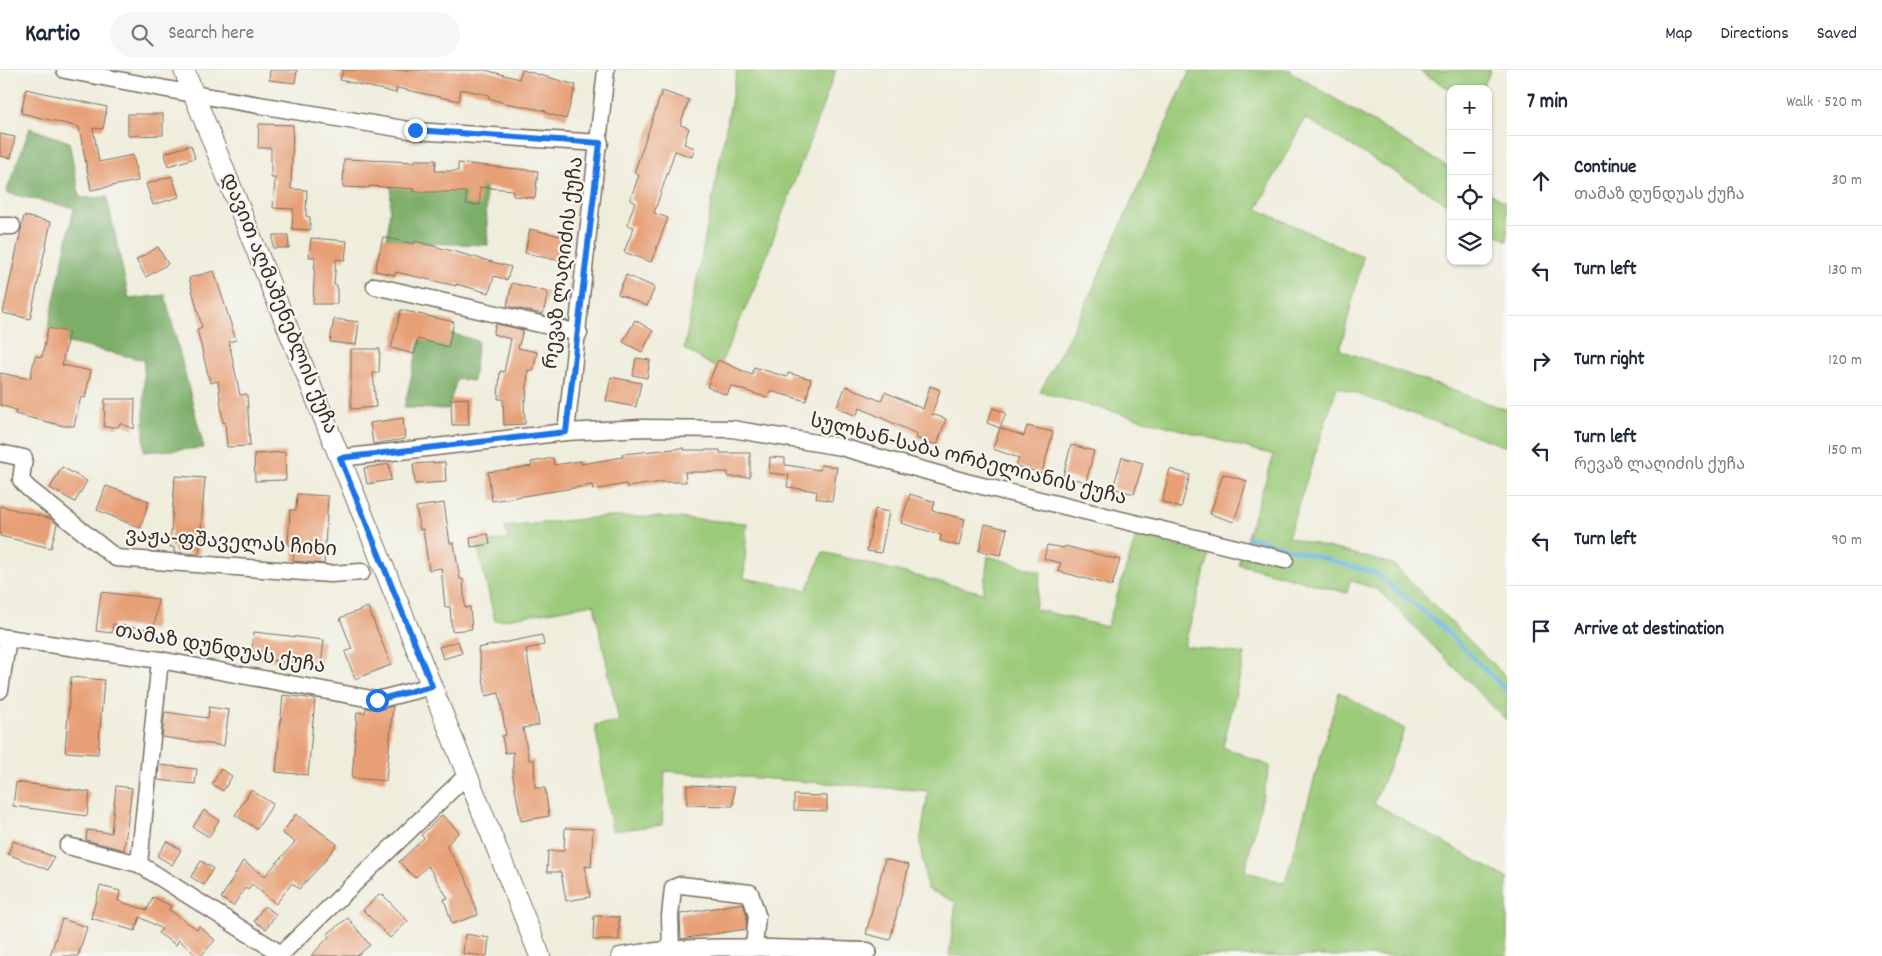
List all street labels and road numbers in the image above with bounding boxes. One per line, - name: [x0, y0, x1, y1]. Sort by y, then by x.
- street label: რევაზ ლაღიძის ქუჩა: [538, 155, 592, 371]
- street label: დავით აღმაშენებლის ქუჩა: [213, 169, 343, 439]
- street label: სულხან-საბა ორბელიანის ქუჩა: [807, 408, 1129, 514]
- street label: ვაჟა-ფშაველას ჩიხი: [124, 523, 338, 565]
- street label: თამაზ დუნდუას ქუჩა: [113, 618, 327, 682]

